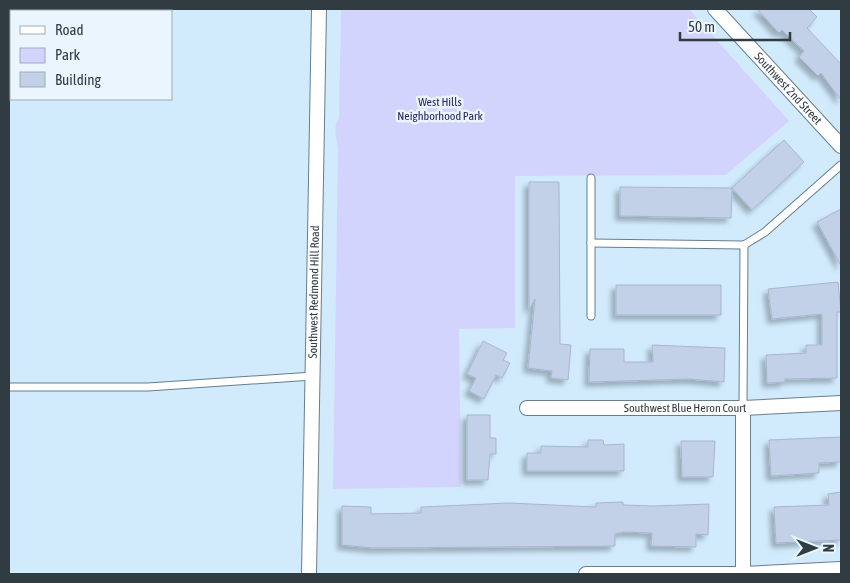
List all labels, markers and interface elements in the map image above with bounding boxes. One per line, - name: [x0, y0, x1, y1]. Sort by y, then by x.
- legend: [10, 10, 172, 100]
- scale bar: [680, 10, 790, 42]
- text: 50 m: [688, 18, 715, 35]
- text: Road: [55, 21, 84, 38]
- text: Park: [55, 46, 80, 63]
- street label: Southwest 2nd Street: [752, 50, 825, 128]
- text: Building: [55, 71, 101, 88]
- park label: West Hills Neighborhood Park: [397, 95, 484, 123]
- street label: Southwest Redmond Hill Road: [306, 225, 322, 359]
- street label: Southwest Blue Heron Court: [624, 401, 747, 415]
- north arrow: [790, 523, 840, 573]
- text: N: [820, 544, 836, 552]

